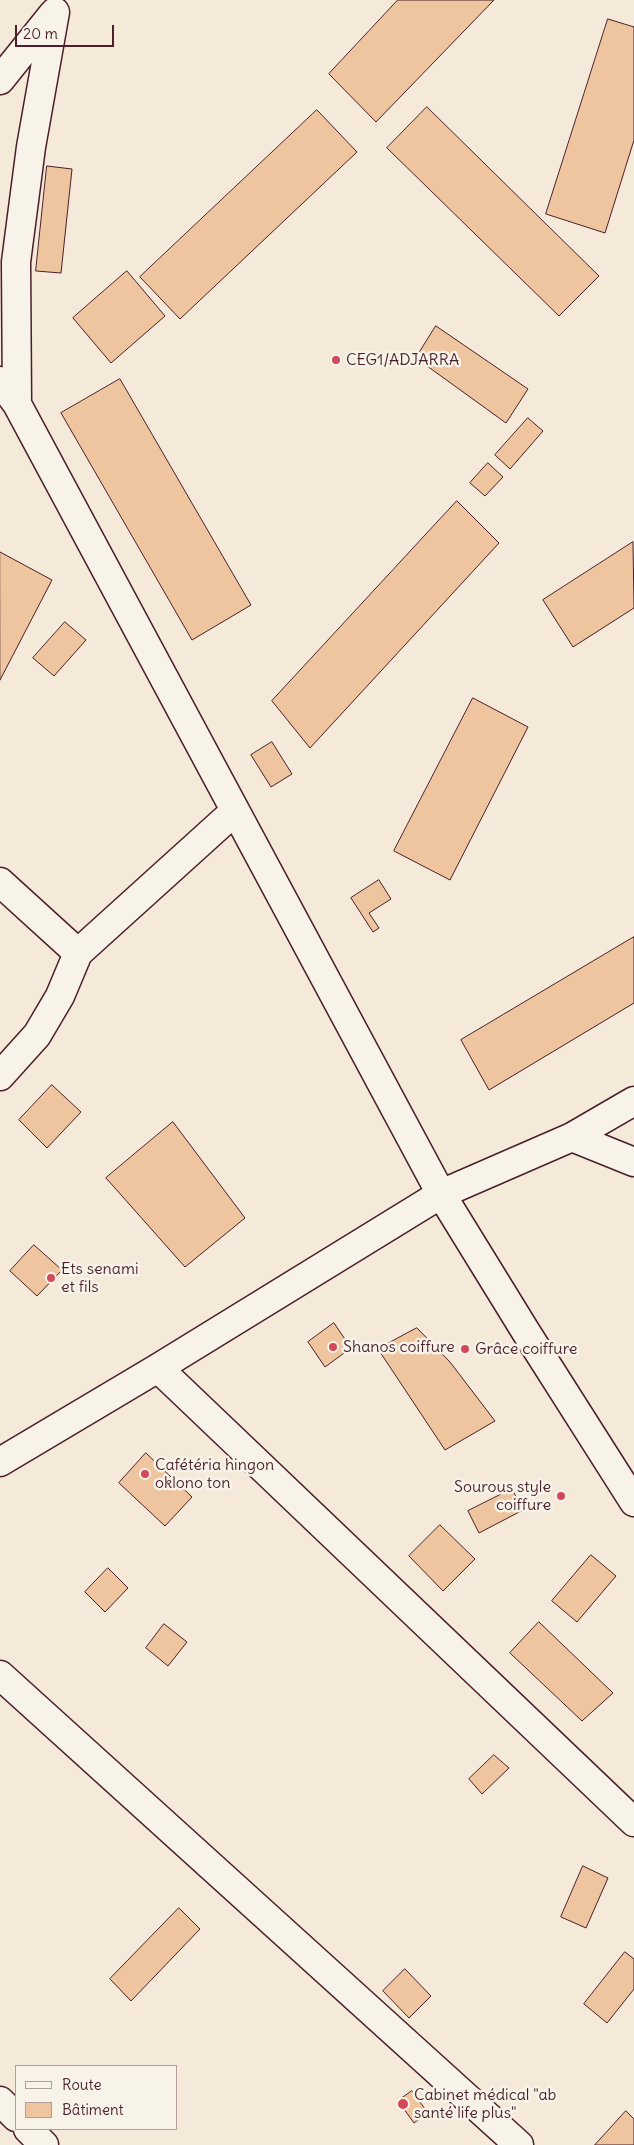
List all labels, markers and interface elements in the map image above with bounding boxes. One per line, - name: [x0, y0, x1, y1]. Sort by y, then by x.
- scale bar: [18, 15, 116, 47]
- text: 20 m: [23, 24, 58, 43]
- place label: CEG1/ADJARRA: [346, 350, 459, 370]
- marker: CEG1/ADJARRA: [330, 354, 342, 366]
- place label: Ets senami et fils: [61, 1259, 139, 1297]
- marker: Ets senami et fils: [45, 1272, 57, 1284]
- place label: Shanos coiffure: [343, 1337, 455, 1357]
- place label: Grâce coiffure: [475, 1339, 577, 1359]
- marker: Shanos coiffure: [327, 1341, 339, 1353]
- marker: Grâce coiffure: [459, 1343, 471, 1355]
- place label: Cafétéria hingon oklono ton: [155, 1455, 274, 1493]
- marker: Cafétéria hingon oklono ton: [139, 1468, 151, 1480]
- place label: Sourous style coiffure: [454, 1477, 551, 1515]
- marker: Sourous style coiffure: [555, 1490, 567, 1502]
- legend: [15, 2065, 178, 2130]
- text: Route: [62, 2075, 102, 2094]
- place label: Cabinet médical "ab santé life plus": [414, 2085, 556, 2123]
- marker: Cabinet médical "ab santé life plus": [396, 2097, 410, 2111]
- text: Bâtiment: [62, 2100, 124, 2119]

